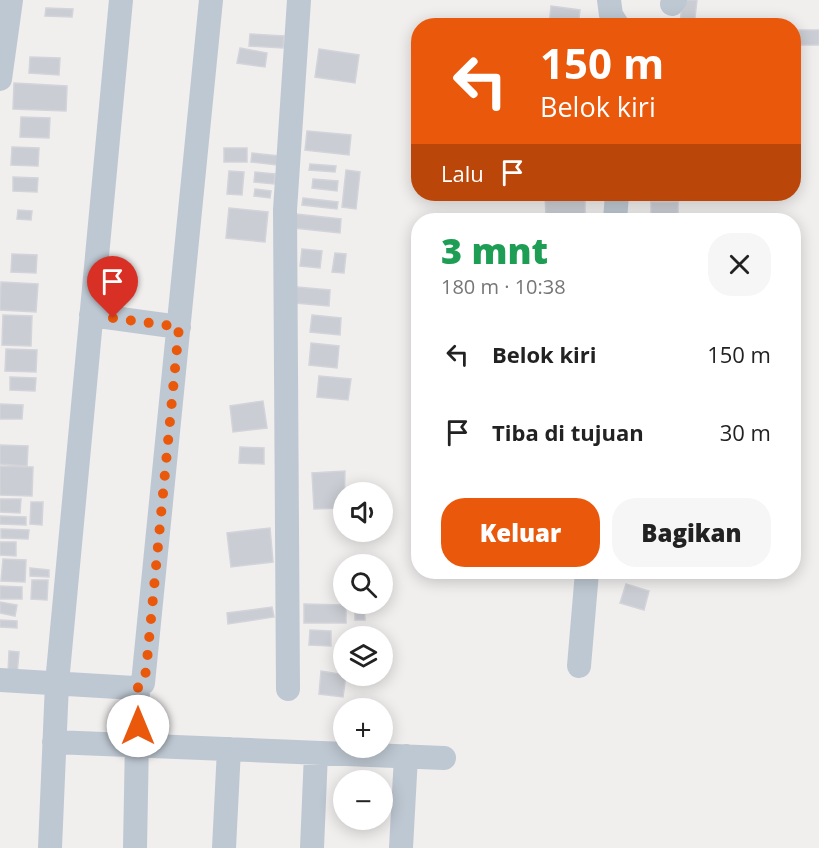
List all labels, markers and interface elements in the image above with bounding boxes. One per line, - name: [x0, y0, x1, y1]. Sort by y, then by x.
- text: 150 m: [540, 34, 664, 91]
- icon: left: [441, 42, 519, 120]
- text: Belok kiri: [540, 88, 656, 125]
- icon: arrive: [496, 156, 529, 189]
- text: Lalu: [441, 158, 484, 188]
- text: 3 mnt: [441, 226, 548, 275]
- button: close: [708, 233, 771, 296]
- pin: [87, 256, 138, 318]
- icon: arrive: [96, 265, 129, 298]
- text: 180 m · 10:38: [441, 273, 566, 300]
- icon: left: [441, 338, 474, 371]
- text: Belok kiri: [492, 339, 597, 369]
- text: 150 m: [707, 339, 771, 369]
- icon: arrive: [441, 416, 474, 449]
- text: Tiba di tujuan: [492, 417, 644, 447]
- text: 30 m: [720, 417, 771, 447]
- map controls: [333, 482, 393, 830]
- button: sound: [333, 482, 393, 542]
- button: Keluar: [441, 498, 600, 567]
- button: Bagikan: [612, 498, 771, 567]
- button: search: [333, 554, 393, 614]
- button: layers: [333, 626, 393, 686]
- position arrow: [106, 694, 170, 758]
- button: +: [333, 698, 393, 758]
- button: −: [333, 770, 393, 830]

